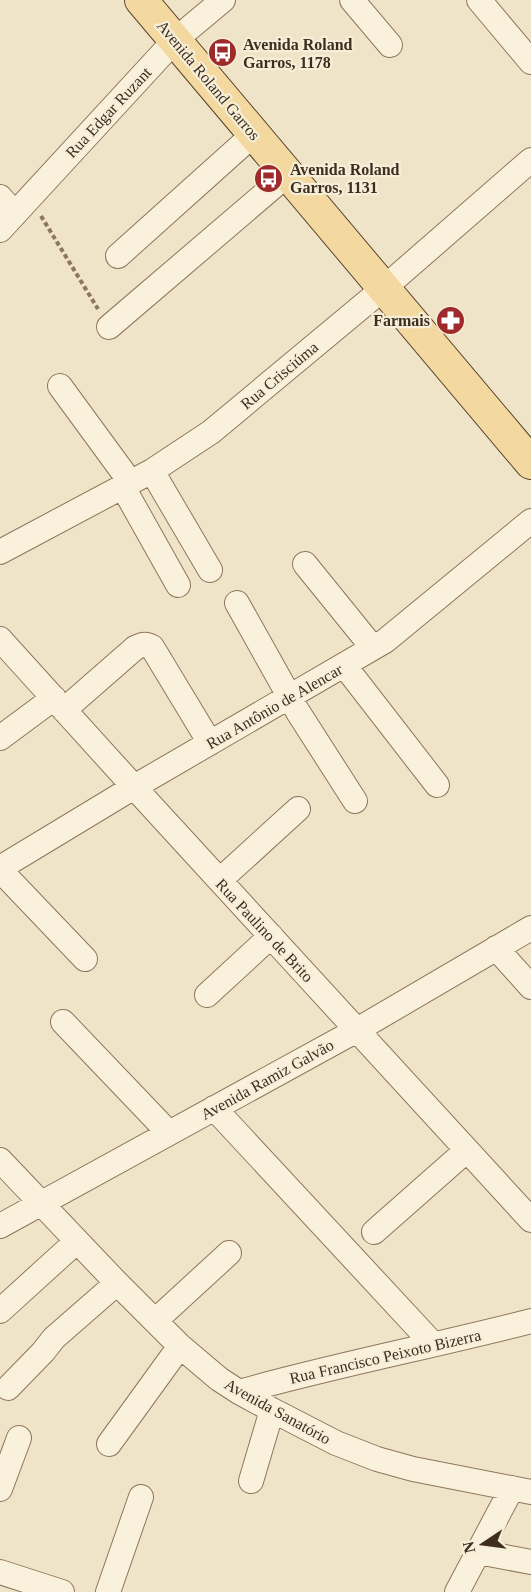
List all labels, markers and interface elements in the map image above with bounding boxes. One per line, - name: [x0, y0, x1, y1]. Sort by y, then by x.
- street label: Avenida Roland Garros: [154, 17, 264, 144]
- place label: Avenida Roland Garros, 1178: [243, 36, 353, 71]
- bus stop icon: Avenida Roland Garros, 1178: [206, 37, 238, 69]
- street label: Rua Edgar Ruzant: [62, 63, 156, 162]
- place label: Avenida Roland Garros, 1131: [290, 161, 400, 196]
- bus stop icon: Avenida Roland Garros, 1131: [253, 162, 285, 194]
- pharmacy icon: Farmais: [435, 304, 467, 336]
- place label: Farmais: [373, 312, 430, 329]
- street label: Rua Crisciúma: [237, 338, 321, 413]
- street label: Rua Antônio de Alencar: [203, 660, 346, 752]
- street label: Rua Paulino de Brito: [213, 875, 317, 985]
- street label: Avenida Ramiz Galvão: [198, 1036, 337, 1123]
- street label: Rua Francisco Peixoto Bizerra: [288, 1326, 482, 1387]
- street label: Avenida Sanatório: [222, 1375, 334, 1448]
- north arrow: [453, 1514, 513, 1574]
- text: N: [459, 1539, 478, 1555]

